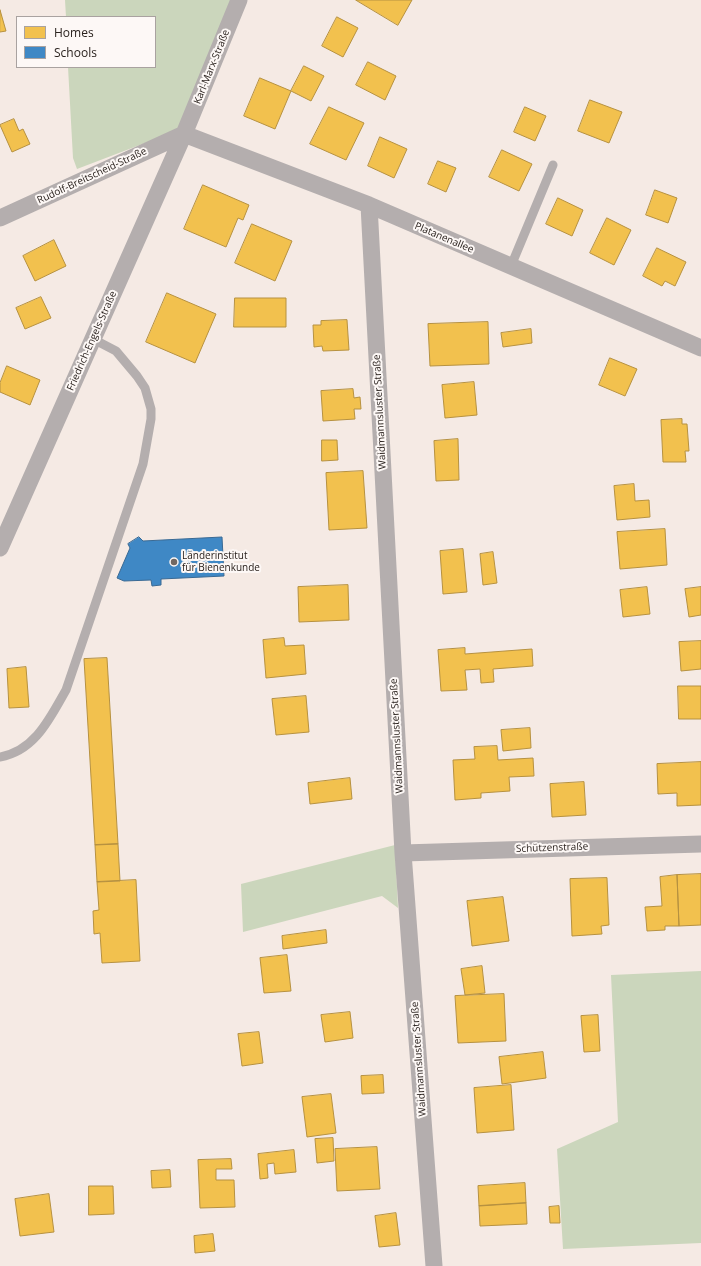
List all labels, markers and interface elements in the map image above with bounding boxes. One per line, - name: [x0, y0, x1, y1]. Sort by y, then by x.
- legend: [16, 16, 156, 68]
- text: Homes: [54, 24, 94, 41]
- street label: Karl-Marx-Straße: [192, 28, 232, 106]
- text: Schools: [54, 44, 97, 61]
- street label: Rudolf-Breitscheid-Straße: [35, 145, 149, 207]
- street label: Platanenallee: [413, 220, 475, 256]
- street label: Friedrich-Engels-Straße: [65, 289, 119, 393]
- street label: Waidmannsluster Straße: [371, 354, 389, 470]
- place label: Länderinstitut für Bienenkunde: [182, 550, 260, 574]
- marker: Länderinstitut für Bienenkunde: [169, 557, 179, 567]
- street label: Waidmannsluster Straße: [388, 678, 406, 794]
- street label: Schützenstraße: [516, 841, 588, 855]
- street label: Waidmannsluster Straße: [409, 1001, 429, 1117]

